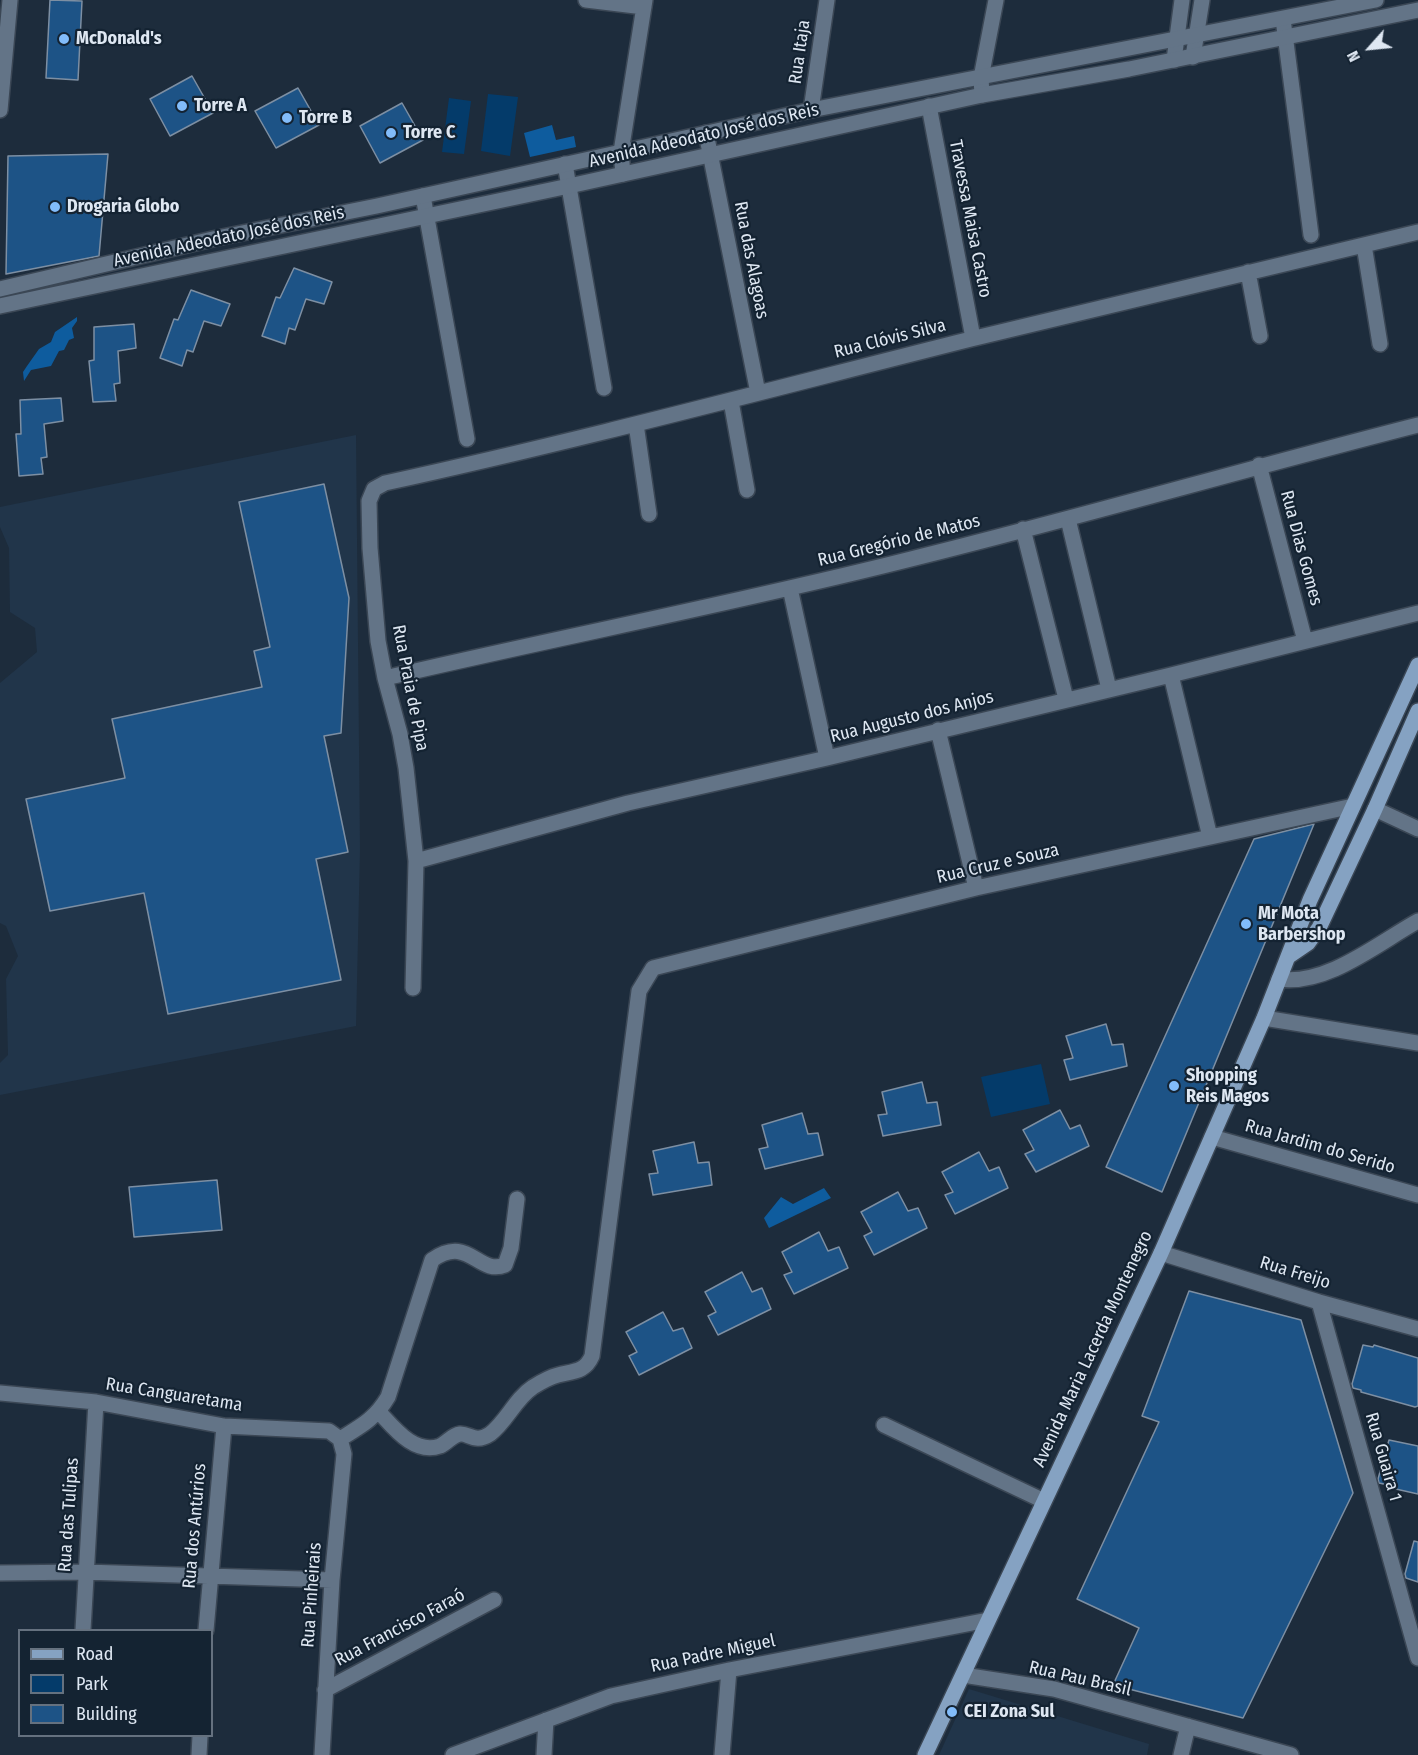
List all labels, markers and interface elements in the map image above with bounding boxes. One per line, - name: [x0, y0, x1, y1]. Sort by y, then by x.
- street label: Rua Itaja: [785, 18, 815, 86]
- north arrow: [1340, 18, 1400, 78]
- place label: McDonald's: [76, 28, 162, 50]
- marker: McDonald's: [57, 32, 71, 46]
- text: N: [1343, 48, 1364, 65]
- place label: Torre A: [194, 95, 247, 117]
- marker: Torre A: [175, 99, 189, 113]
- street label: Avenida Adeodato José dos Reis: [587, 99, 821, 173]
- place label: Torre B: [299, 107, 352, 129]
- marker: Torre B: [280, 111, 294, 125]
- place label: Torre C: [403, 122, 455, 144]
- marker: Torre C: [384, 126, 398, 140]
- street label: Travessa Maisa Castro: [944, 138, 996, 300]
- place label: Drogaria Globo: [67, 196, 179, 218]
- street label: Rua das Alagoas: [729, 199, 773, 321]
- marker: Drogaria Globo: [48, 200, 62, 214]
- street label: Avenida Adeodato José dos Reis: [112, 202, 346, 272]
- street label: Rua Clóvis Silva: [832, 315, 948, 363]
- street label: Rua Dias Gomes: [1275, 488, 1327, 608]
- street label: Rua Gregório de Matos: [816, 510, 982, 572]
- street label: Rua Praia de Pipa: [387, 623, 433, 753]
- street label: Rua Augusto dos Anjos: [828, 686, 996, 748]
- street label: Rua Cruz e Souza: [935, 839, 1061, 889]
- place label: Mr Mota Barbershop: [1258, 903, 1346, 946]
- marker: Mr Mota Barbershop: [1239, 917, 1253, 931]
- place label: Shopping Reis Magos: [1186, 1065, 1269, 1108]
- marker: Shopping Reis Magos: [1167, 1079, 1181, 1093]
- street label: Rua Jardim do Serido: [1242, 1115, 1398, 1179]
- street label: Avenida Maria Lacerda Montenegro: [1029, 1227, 1157, 1471]
- street label: Rua Freijo: [1257, 1252, 1333, 1294]
- street label: Rua Canguaretama: [104, 1374, 244, 1416]
- street label: Rua Guaira 1: [1360, 1410, 1406, 1504]
- street label: Rua das Tulipas: [54, 1457, 84, 1573]
- street label: Rua dos Antúrios: [179, 1463, 211, 1589]
- street label: Rua Pinheirais: [298, 1542, 326, 1648]
- street label: Rua Francisco Faraó: [331, 1585, 469, 1671]
- legend: [18, 1629, 213, 1737]
- street label: Rua Padre Miguel: [649, 1630, 777, 1678]
- text: Road: [76, 1643, 113, 1665]
- street label: Rua Pau Brasil: [1027, 1657, 1133, 1701]
- text: Park: [76, 1673, 108, 1695]
- place label: CEI Zona Sul: [964, 1701, 1054, 1723]
- text: Building: [76, 1703, 137, 1725]
- marker: CEI Zona Sul: [945, 1705, 959, 1719]

